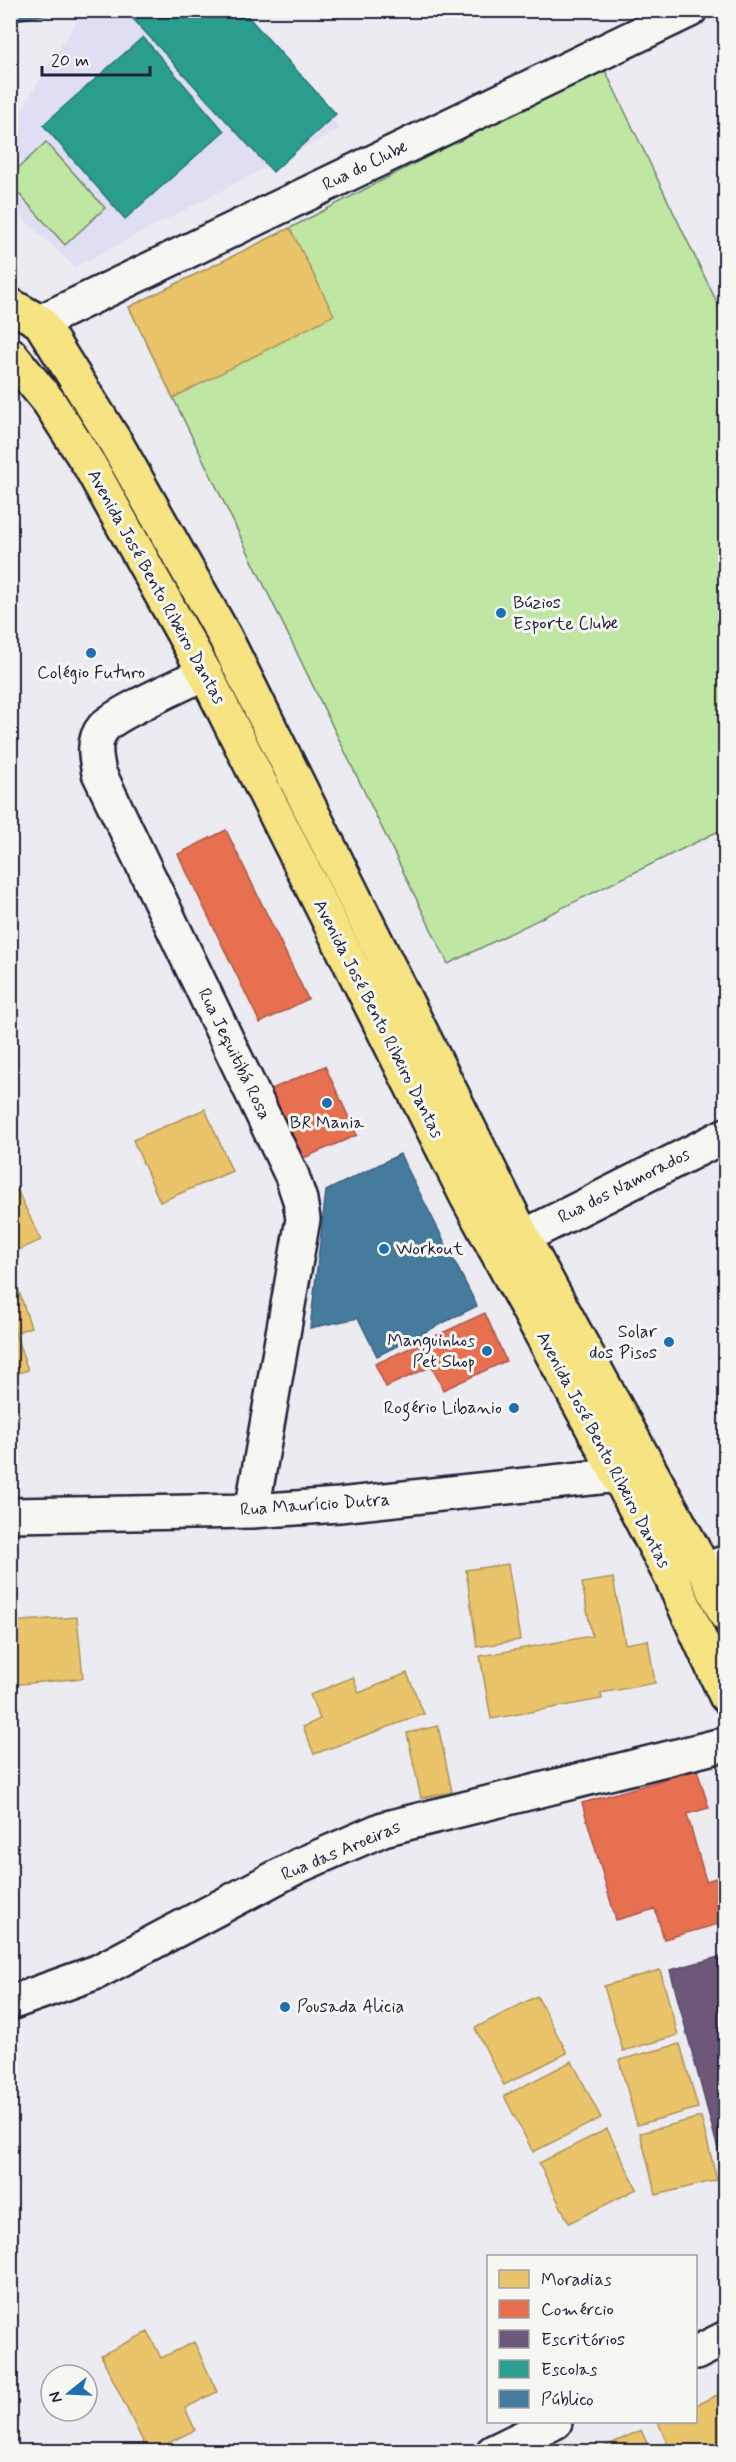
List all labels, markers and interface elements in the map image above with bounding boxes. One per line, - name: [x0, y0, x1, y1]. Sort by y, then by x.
- scale bar: [42, 39, 150, 77]
- text: 20 m: [51, 49, 89, 73]
- street label: Rua do Clube: [318, 135, 412, 197]
- street label: Avenida José Bento Ribeiro Dantas: [81, 465, 231, 709]
- place label: Búzios Esporte Clube: [513, 591, 618, 636]
- marker: Búzios Esporte Clube: [494, 606, 508, 620]
- marker: Colégio Futuro: [84, 646, 98, 660]
- place label: Colégio Futuro: [37, 661, 145, 685]
- street label: Avenida José Bento Ribeiro Dantas: [307, 896, 449, 1142]
- street label: Rua Jequitibá Rosa: [192, 984, 276, 1124]
- marker: BR Mania: [320, 1096, 334, 1110]
- place label: BR Mania: [290, 1111, 364, 1135]
- street label: Rua dos Namorados: [554, 1142, 694, 1230]
- place label: Workout: [396, 1237, 464, 1261]
- marker: Workout: [377, 1242, 391, 1256]
- place label: Solar dos Pisos: [589, 1320, 658, 1365]
- street label: Avenida José Bento Ribeiro Dantas: [530, 1327, 676, 1573]
- place label: Manguinhos Pet Shop: [387, 1329, 475, 1374]
- marker: Solar dos Pisos: [662, 1335, 676, 1349]
- marker: Manguinhos Pet Shop: [480, 1344, 494, 1358]
- place label: Rogério Libanio: [384, 1396, 502, 1422]
- marker: Rogério Libanio: [507, 1401, 521, 1415]
- street label: Rua Maurício Dutra: [239, 1488, 391, 1522]
- street label: Rua das Aroeiras: [278, 1815, 404, 1887]
- place label: Pousada Alicia: [297, 1995, 404, 2019]
- marker: Pousada Alicia: [278, 2000, 292, 2014]
- legend: [487, 2255, 697, 2423]
- text: Moradias: [541, 2268, 612, 2292]
- text: Comércio: [541, 2298, 614, 2322]
- text: Escritórios: [541, 2328, 625, 2352]
- text: Escolas: [541, 2358, 597, 2382]
- north arrow: [39, 2363, 99, 2423]
- text: Público: [541, 2388, 594, 2412]
- text: N: [45, 2389, 68, 2405]

